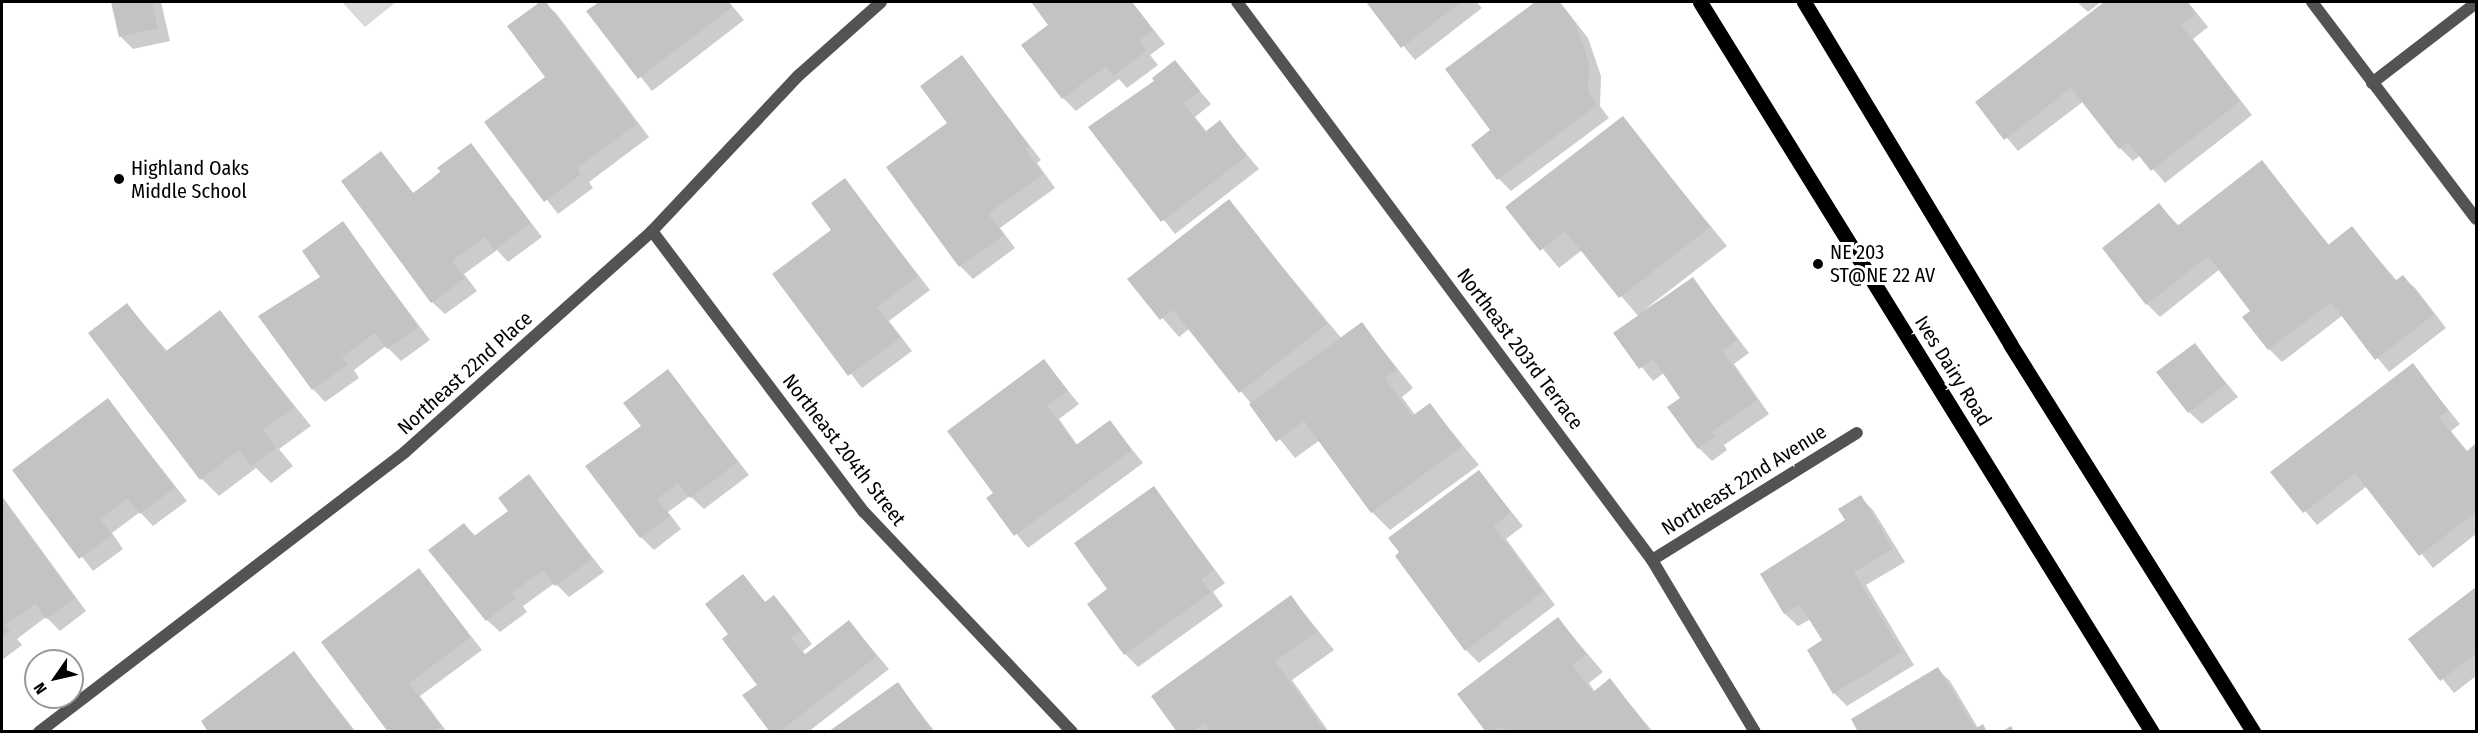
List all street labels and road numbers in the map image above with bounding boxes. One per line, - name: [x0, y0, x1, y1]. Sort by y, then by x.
- street label: Northeast 203rd Terrace: [1452, 264, 1588, 434]
- street label: Northeast 22nd Place: [393, 306, 537, 440]
- street label: Ives Dairy Road: [1910, 311, 1996, 431]
- street label: Northeast 204th Street: [777, 369, 911, 531]
- street label: Northeast 22nd Avenue: [1657, 420, 1831, 540]

